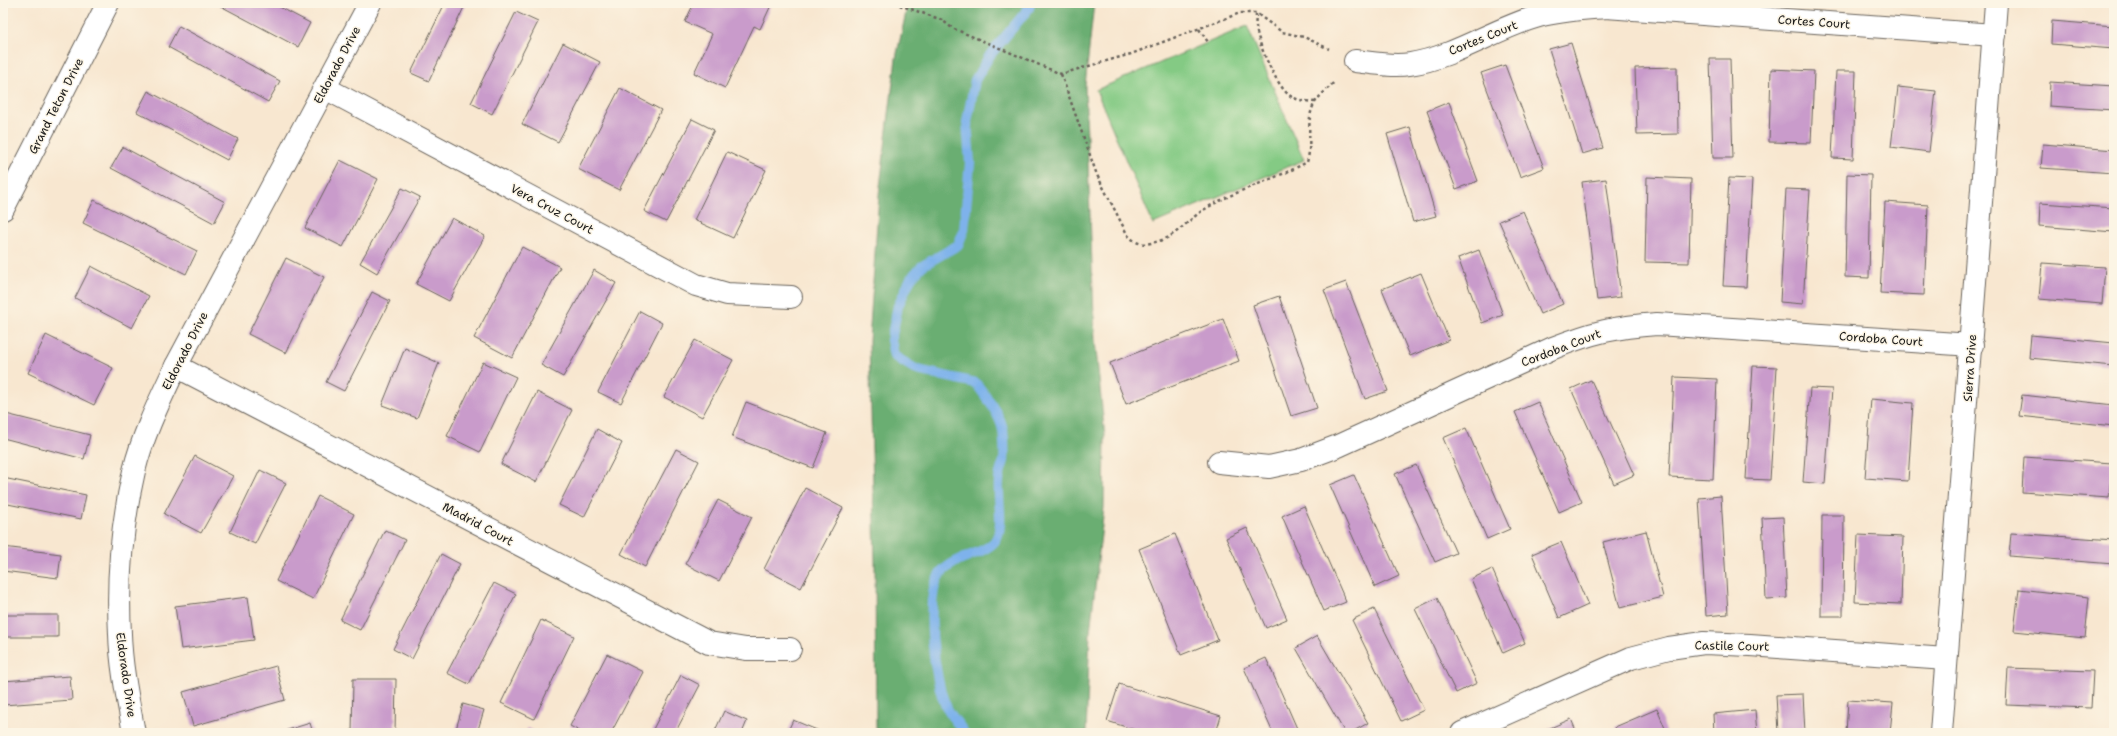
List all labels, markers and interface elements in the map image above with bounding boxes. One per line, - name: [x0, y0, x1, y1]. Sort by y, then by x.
- street label: Cortes Court: [1777, 11, 1851, 33]
- street label: Cortes Court: [1446, 17, 1520, 59]
- street label: Eldorado Drive: [310, 23, 364, 107]
- street label: Grand Teton Drive: [25, 55, 87, 157]
- street label: Vera Cruz Court: [508, 180, 596, 238]
- street label: Eldorado Drive: [158, 309, 212, 393]
- street label: Cordoba Court: [1519, 325, 1603, 371]
- street label: Cordoba Court: [1838, 328, 1924, 350]
- street label: Sierra Drive: [1960, 334, 1980, 402]
- street label: Madrid Court: [440, 499, 516, 549]
- street label: Eldorado Drive: [112, 631, 140, 719]
- street label: Castile Court: [1694, 637, 1770, 655]

